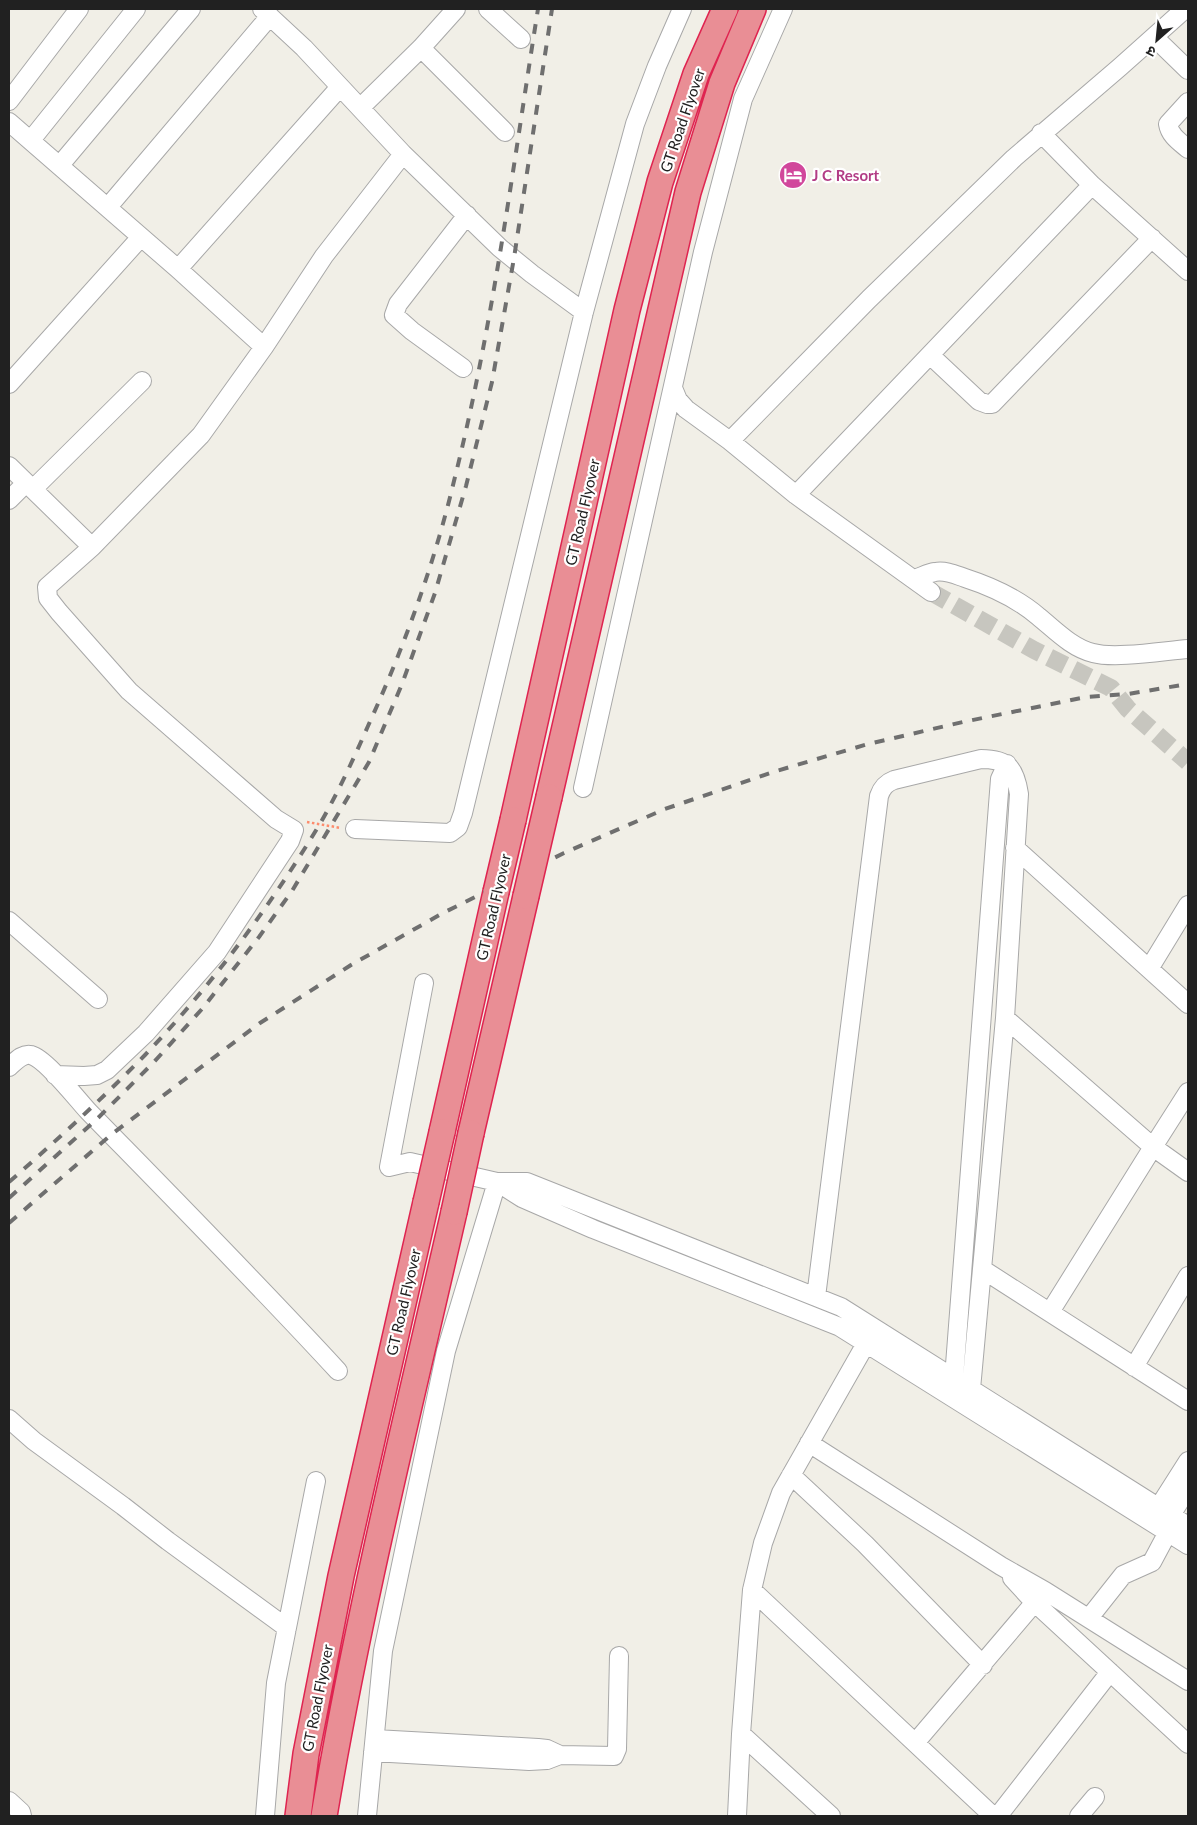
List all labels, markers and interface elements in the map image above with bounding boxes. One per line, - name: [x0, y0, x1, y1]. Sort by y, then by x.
- north arrow: [1132, 15, 1182, 65]
- text: उ: [1143, 42, 1158, 61]
- street label: GT Road Flyover: [656, 65, 708, 174]
- hotel icon: J C Resort: [778, 160, 808, 190]
- place label: J C Resort: [812, 166, 880, 184]
- street label: GT Road Flyover: [561, 456, 603, 567]
- street label: GT Road Flyover: [472, 851, 514, 962]
- street label: GT Road Flyover: [382, 1246, 424, 1357]
- street label: GT Road Flyover: [298, 1642, 336, 1753]

